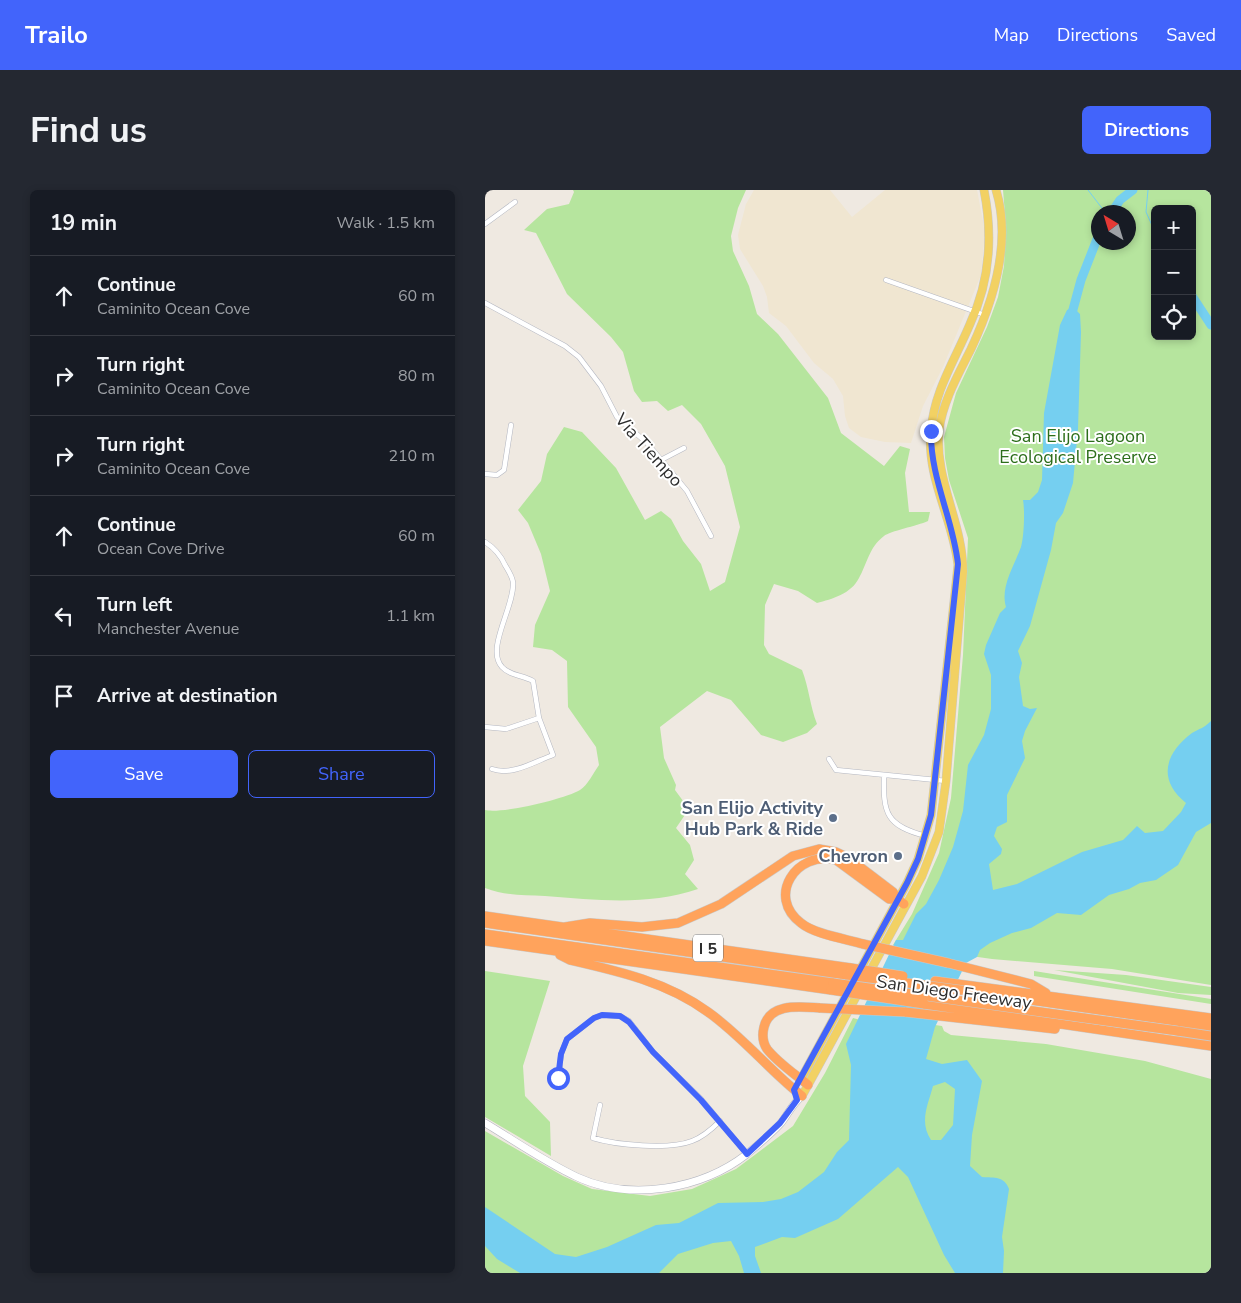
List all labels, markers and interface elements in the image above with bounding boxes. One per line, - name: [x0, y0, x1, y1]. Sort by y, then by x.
- text: Trailo: [25, 19, 88, 51]
- text: Map: [994, 23, 1029, 47]
- text: Directions: [1057, 23, 1138, 47]
- text: Saved: [1166, 23, 1216, 47]
- button: Directions: [1082, 106, 1211, 154]
- text: Find us: [30, 107, 147, 154]
- north arrow: [1091, 205, 1136, 250]
- map controls: [1151, 205, 1196, 340]
- button: +: [1151, 205, 1196, 250]
- text: 19 min: [50, 209, 117, 237]
- text: Walk · 1.5 km: [337, 212, 435, 234]
- button: −: [1151, 250, 1196, 295]
- text: Continue: [97, 272, 176, 298]
- icon: ahead: [50, 282, 78, 310]
- text: 60 m: [398, 285, 435, 307]
- button: locate: [1151, 295, 1196, 340]
- text: Caminito Ocean Cove: [97, 298, 250, 320]
- text: Turn right: [97, 352, 184, 378]
- icon: right: [50, 362, 78, 390]
- text: 80 m: [398, 365, 435, 387]
- text: Caminito Ocean Cove: [97, 378, 250, 400]
- street label: Via Tiempo: [609, 407, 688, 492]
- route end: [920, 420, 943, 443]
- park label: San Elijo Lagoon Ecological Preserve: [999, 424, 1157, 469]
- text: Turn right: [97, 432, 184, 458]
- icon: right: [50, 442, 78, 470]
- text: 210 m: [388, 445, 435, 467]
- text: Caminito Ocean Cove: [97, 458, 250, 480]
- text: Continue: [97, 512, 176, 538]
- icon: ahead: [50, 522, 78, 550]
- text: 60 m: [398, 525, 435, 547]
- text: Ocean Cove Drive: [97, 538, 224, 560]
- text: Turn left: [97, 592, 172, 618]
- icon: left: [50, 602, 78, 630]
- text: 1.1 km: [386, 605, 435, 627]
- text: Manchester Avenue: [97, 618, 239, 640]
- icon: arrive: [50, 682, 78, 710]
- text: Arrive at destination: [97, 683, 278, 709]
- button: Save: [50, 750, 238, 798]
- button: Share: [248, 750, 435, 798]
- place label: San Elijo Activity Hub Park & Ride: [682, 796, 824, 841]
- marker: San Elijo Activity Hub Park & Ride: [827, 812, 839, 824]
- place label: Chevron: [818, 844, 888, 868]
- marker: Chevron: [892, 850, 904, 862]
- road number: I 5: [693, 934, 723, 961]
- street label: San Diego Freeway: [875, 969, 1034, 1015]
- route start: [547, 1067, 570, 1090]

